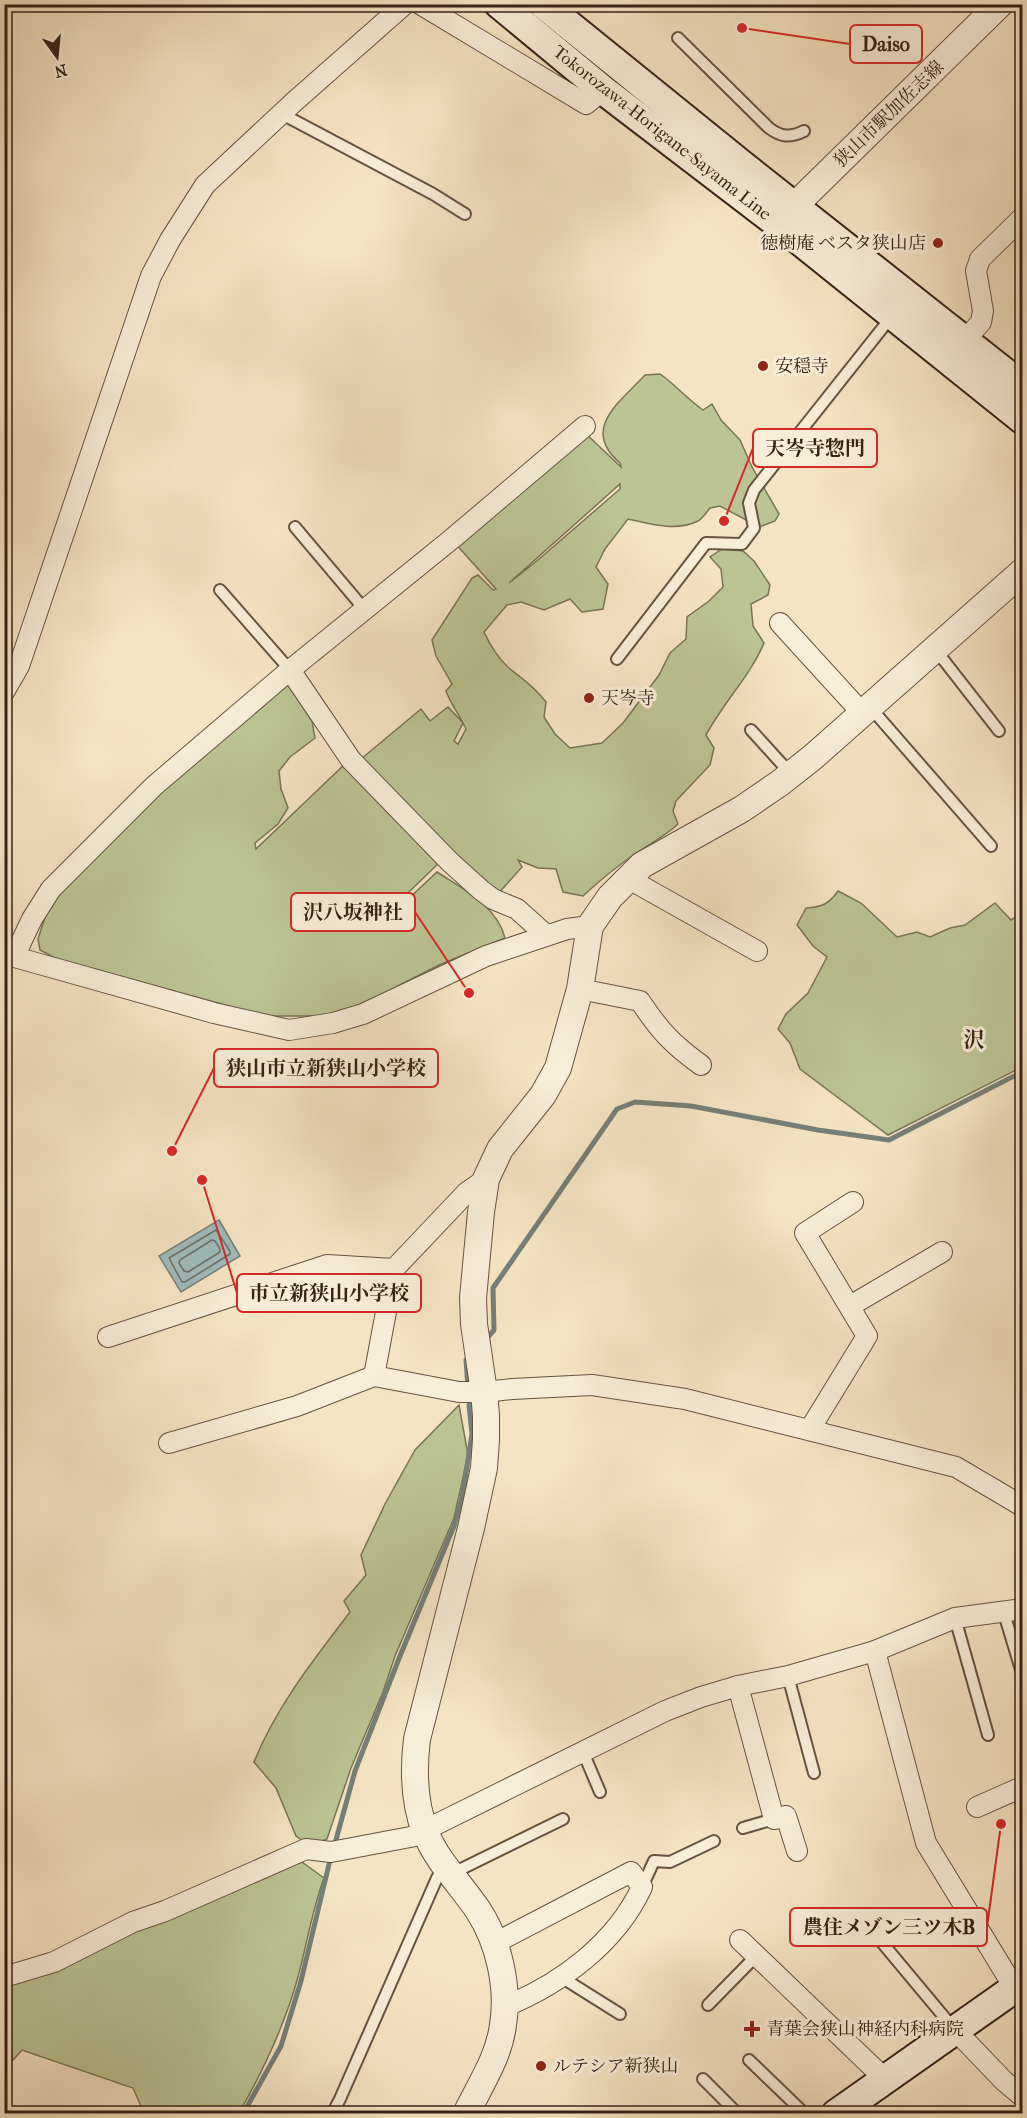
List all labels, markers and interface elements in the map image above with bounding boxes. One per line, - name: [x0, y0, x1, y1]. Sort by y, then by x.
- callout: Daiso: [850, 25, 922, 63]
- north arrow: [27, 27, 87, 87]
- text: Daiso: [862, 33, 910, 56]
- street label: Tokorozawa-Horigane-Sayama Line: [549, 41, 776, 225]
- street label: 狭山市駅加佐志線: [830, 56, 948, 172]
- text: N: [52, 60, 69, 82]
- place label: 徳樹庵 ベスタ狭山店: [760, 233, 926, 254]
- marker: 徳樹庵 ベスタ狭山店: [931, 236, 945, 250]
- place label: 安穏寺: [775, 356, 829, 377]
- marker: 安穏寺: [756, 359, 770, 373]
- callout: 天岑寺惣門: [753, 429, 877, 467]
- text: 天岑寺惣門: [765, 437, 865, 460]
- place label: 天岑寺: [601, 688, 655, 709]
- marker: 天岑寺: [582, 691, 596, 705]
- callout: 沢八坂神社: [291, 893, 415, 931]
- text: 沢八坂神社: [303, 901, 403, 924]
- district label: 沢: [964, 1028, 985, 1052]
- callout: 狭山市立新狭山小学校: [214, 1049, 438, 1087]
- text: 狭山市立新狭山小学校: [226, 1057, 426, 1080]
- callout: 市立新狭山小学校: [237, 1274, 421, 1312]
- text: 市立新狭山小学校: [249, 1282, 409, 1305]
- callout: 農住メゾン三ツ木B: [790, 1908, 987, 1946]
- text: 農住メゾン三ツ木B: [803, 1916, 975, 1939]
- place label: 青葉会狭山神経内科病院: [766, 2019, 964, 2040]
- marker: 青葉会狭山神経内科病院: [743, 2020, 761, 2038]
- place label: ルテシア新狭山: [553, 2056, 679, 2077]
- marker: ルテシア新狭山: [534, 2059, 548, 2073]

